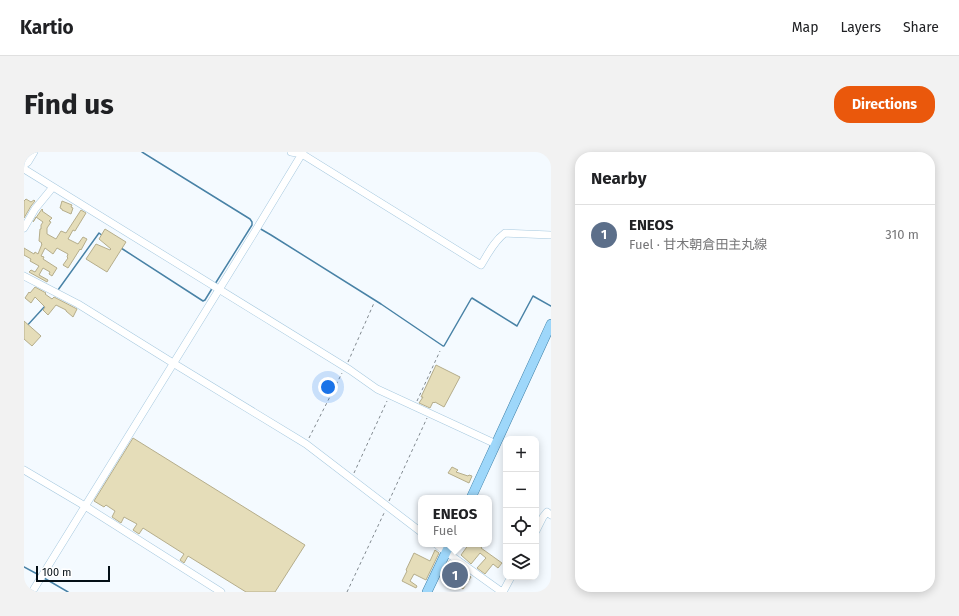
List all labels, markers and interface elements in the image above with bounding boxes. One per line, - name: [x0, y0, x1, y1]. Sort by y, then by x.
- text: Kartio: [20, 16, 74, 39]
- text: Map: [792, 19, 818, 36]
- text: Layers: [840, 19, 881, 36]
- text: Share: [903, 19, 939, 36]
- button: Directions: [834, 86, 935, 123]
- text: Find us: [24, 88, 114, 121]
- text: Nearby: [591, 168, 646, 189]
- text: ENEOS: [629, 216, 673, 234]
- text: 1: [601, 227, 607, 242]
- text: 310 m: [885, 227, 919, 242]
- text: Fuel · 甘木朝倉田主丸線: [629, 237, 767, 252]
- your location: [318, 377, 338, 397]
- map controls: [503, 436, 539, 580]
- button: +: [503, 436, 539, 472]
- button: −: [503, 472, 539, 508]
- popup: [418, 495, 492, 547]
- text: ENEOS: [433, 505, 477, 523]
- button: locate: [503, 508, 539, 544]
- text: Fuel: [433, 523, 457, 538]
- button: layers: [503, 544, 539, 580]
- pin: 1: [442, 560, 468, 590]
- scale bar: [36, 564, 110, 583]
- text: 100 m: [42, 566, 71, 579]

